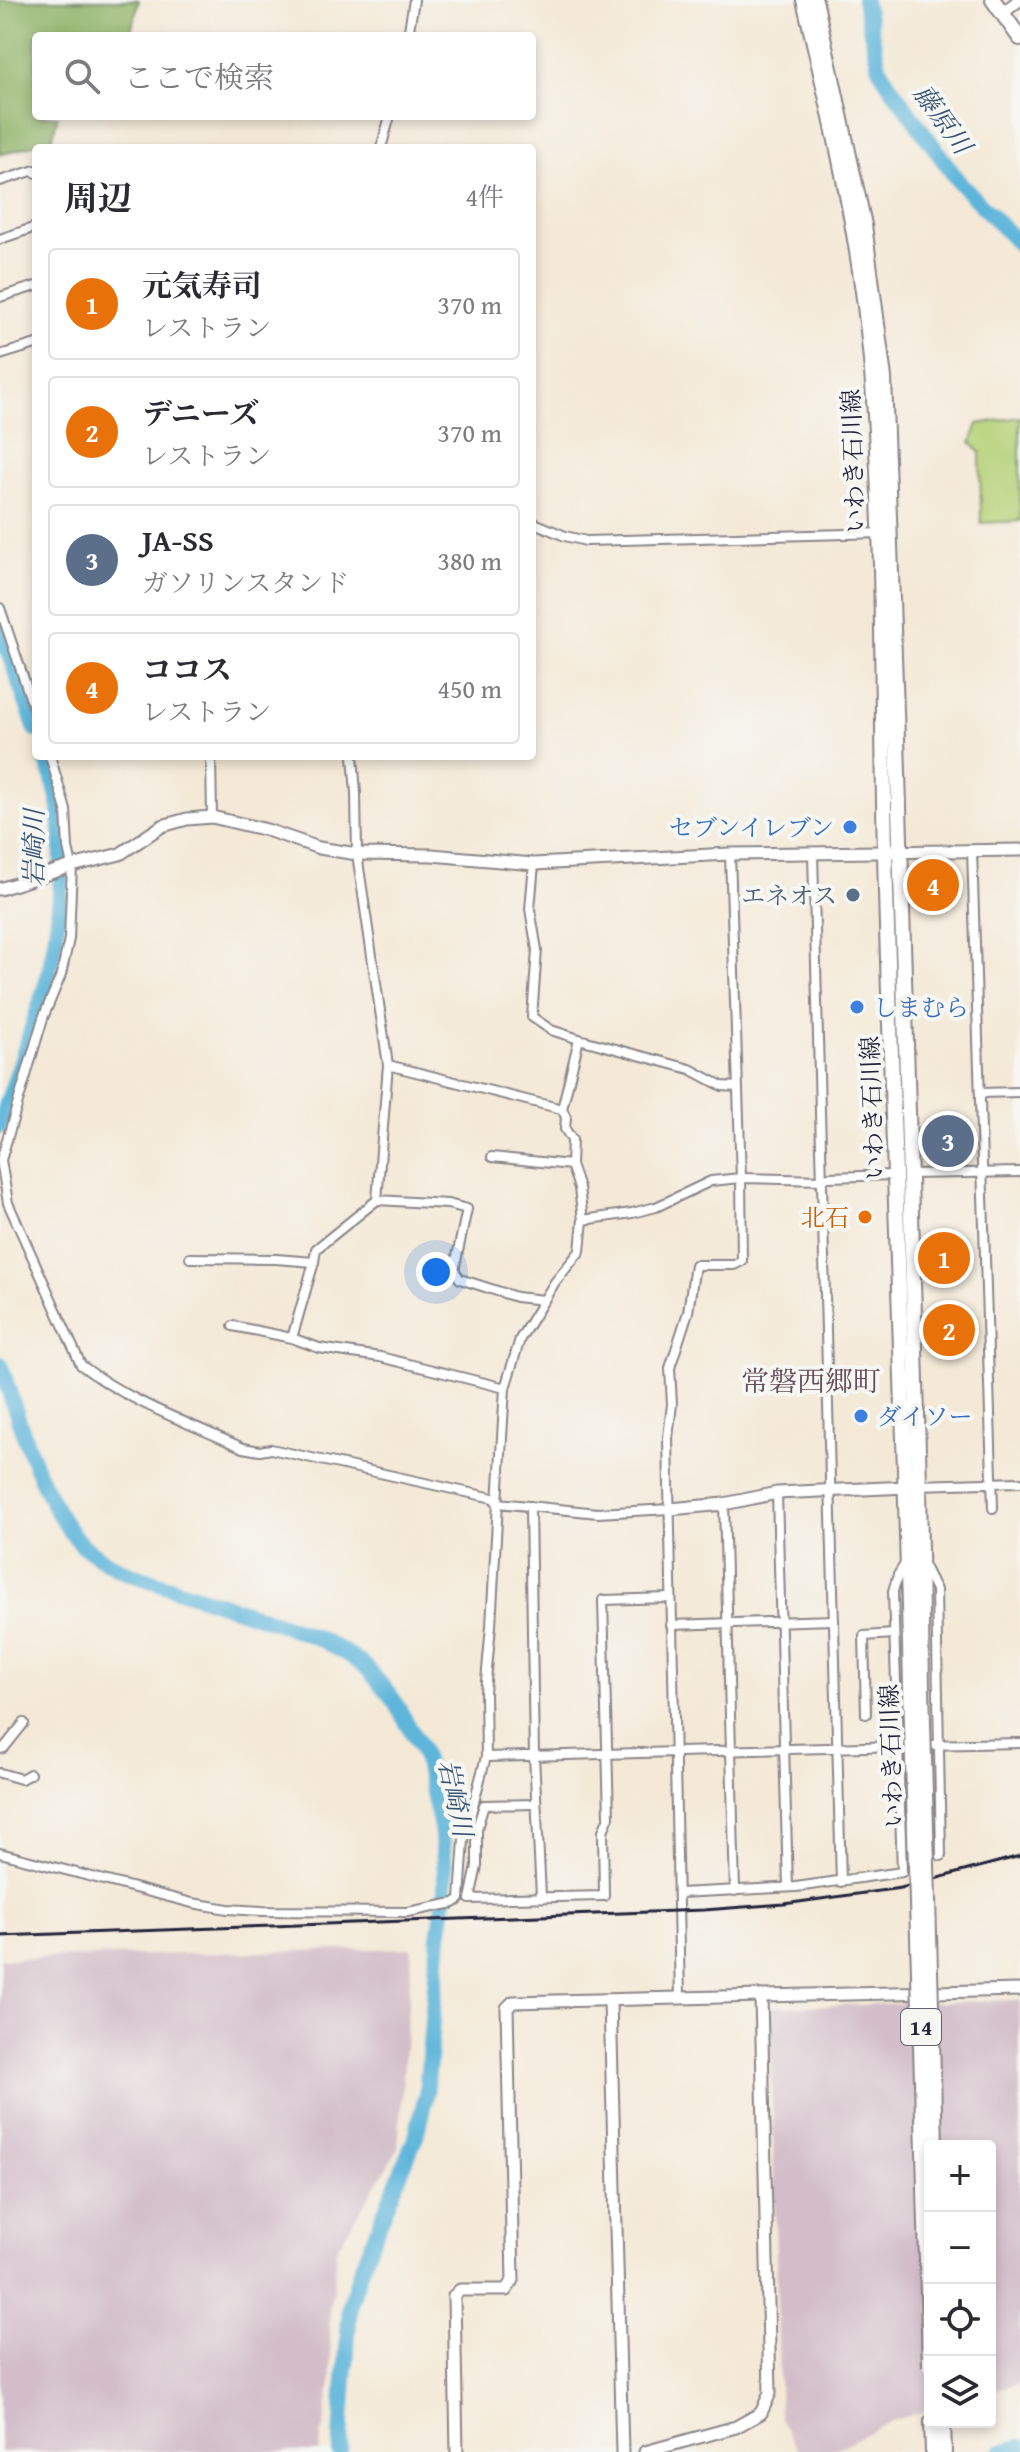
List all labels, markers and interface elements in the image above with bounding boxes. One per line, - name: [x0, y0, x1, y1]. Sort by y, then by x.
- search box: [32, 32, 536, 120]
- icon: search: [60, 54, 104, 98]
- text: ここで検索: [124, 55, 274, 99]
- water label: 藤原川: [904, 76, 983, 164]
- text: 周辺: [64, 173, 132, 222]
- text: 4件: [465, 177, 504, 216]
- text: 元気寿司: [142, 263, 262, 307]
- text: 1: [85, 285, 99, 324]
- text: 370 m: [437, 285, 502, 324]
- text: レストラン: [142, 308, 271, 347]
- street label: いわき石川線: [833, 388, 873, 534]
- text: デニーズ: [142, 391, 259, 435]
- text: 2: [85, 413, 99, 452]
- text: 370 m: [437, 413, 502, 452]
- text: レストラン: [142, 436, 271, 475]
- text: JA-SS: [142, 518, 214, 562]
- text: 3: [85, 541, 99, 580]
- text: 380 m: [437, 541, 502, 580]
- text: ガソリンスタンド: [142, 563, 349, 602]
- text: ココス: [142, 647, 232, 691]
- text: 4: [85, 669, 99, 708]
- text: 450 m: [437, 669, 502, 708]
- text: レストラン: [142, 692, 271, 731]
- water label: 岩崎川: [14, 806, 53, 887]
- place label: セブンイレブン: [669, 810, 834, 845]
- marker: セブンイレブン: [841, 818, 859, 836]
- pin: 4: [907, 855, 959, 915]
- place label: エネオス: [741, 878, 837, 913]
- marker: エネオス: [844, 886, 862, 904]
- place label: しまむら: [873, 990, 969, 1025]
- marker: しまむら: [848, 998, 866, 1016]
- street label: いわき石川線: [852, 1035, 892, 1181]
- pin: 3: [922, 1111, 974, 1171]
- place label: 北石: [801, 1200, 849, 1235]
- marker: 北石: [856, 1208, 874, 1226]
- pin: 1: [918, 1228, 970, 1288]
- your location: [416, 1252, 456, 1292]
- pin: 2: [923, 1300, 975, 1360]
- district label: 常磐西郷町: [741, 1360, 881, 1401]
- place label: ダイソー: [877, 1399, 973, 1434]
- marker: ダイソー: [852, 1407, 870, 1425]
- street label: いわき石川線: [871, 1683, 911, 1829]
- water label: 岩崎川: [429, 1756, 484, 1843]
- road number: 14: [901, 2009, 941, 2045]
- map controls: [924, 2140, 996, 2428]
- button: +: [924, 2140, 996, 2212]
- button: −: [924, 2212, 996, 2284]
- button: locate: [924, 2284, 996, 2356]
- button: layers: [924, 2356, 996, 2428]

